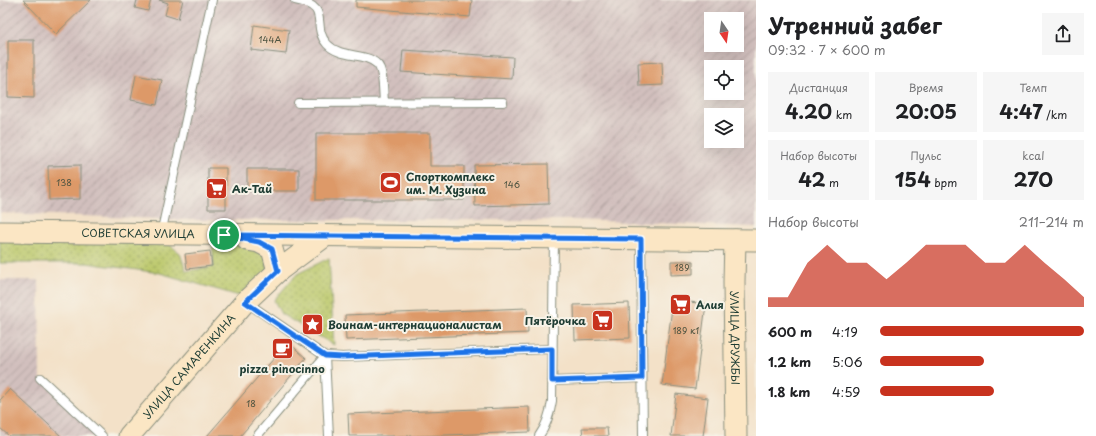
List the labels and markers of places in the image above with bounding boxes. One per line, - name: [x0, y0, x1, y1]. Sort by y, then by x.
- place label: Спорткомплекс им. М. Хузина: [406, 168, 495, 198]
- sports icon: Спорткомплекс им. М. Хузина: [377, 170, 403, 196]
- supermarket icon: Ак-Тай: [204, 176, 230, 202]
- place label: Ак-Тай: [232, 180, 272, 197]
- pin: [207, 218, 241, 252]
- supermarket icon: Алия: [667, 292, 693, 318]
- place label: Алия: [695, 296, 724, 313]
- supermarket icon: Пятёрочка: [589, 308, 615, 334]
- place icon: Воинам-интернационалистам: [299, 312, 325, 338]
- place label: Пятёрочка: [525, 312, 586, 329]
- place label: Воинам-интернационалистам: [328, 316, 501, 333]
- cafe icon: pizza pinocinno: [269, 336, 295, 362]
- place label: pizza pinocinno: [239, 360, 325, 377]

